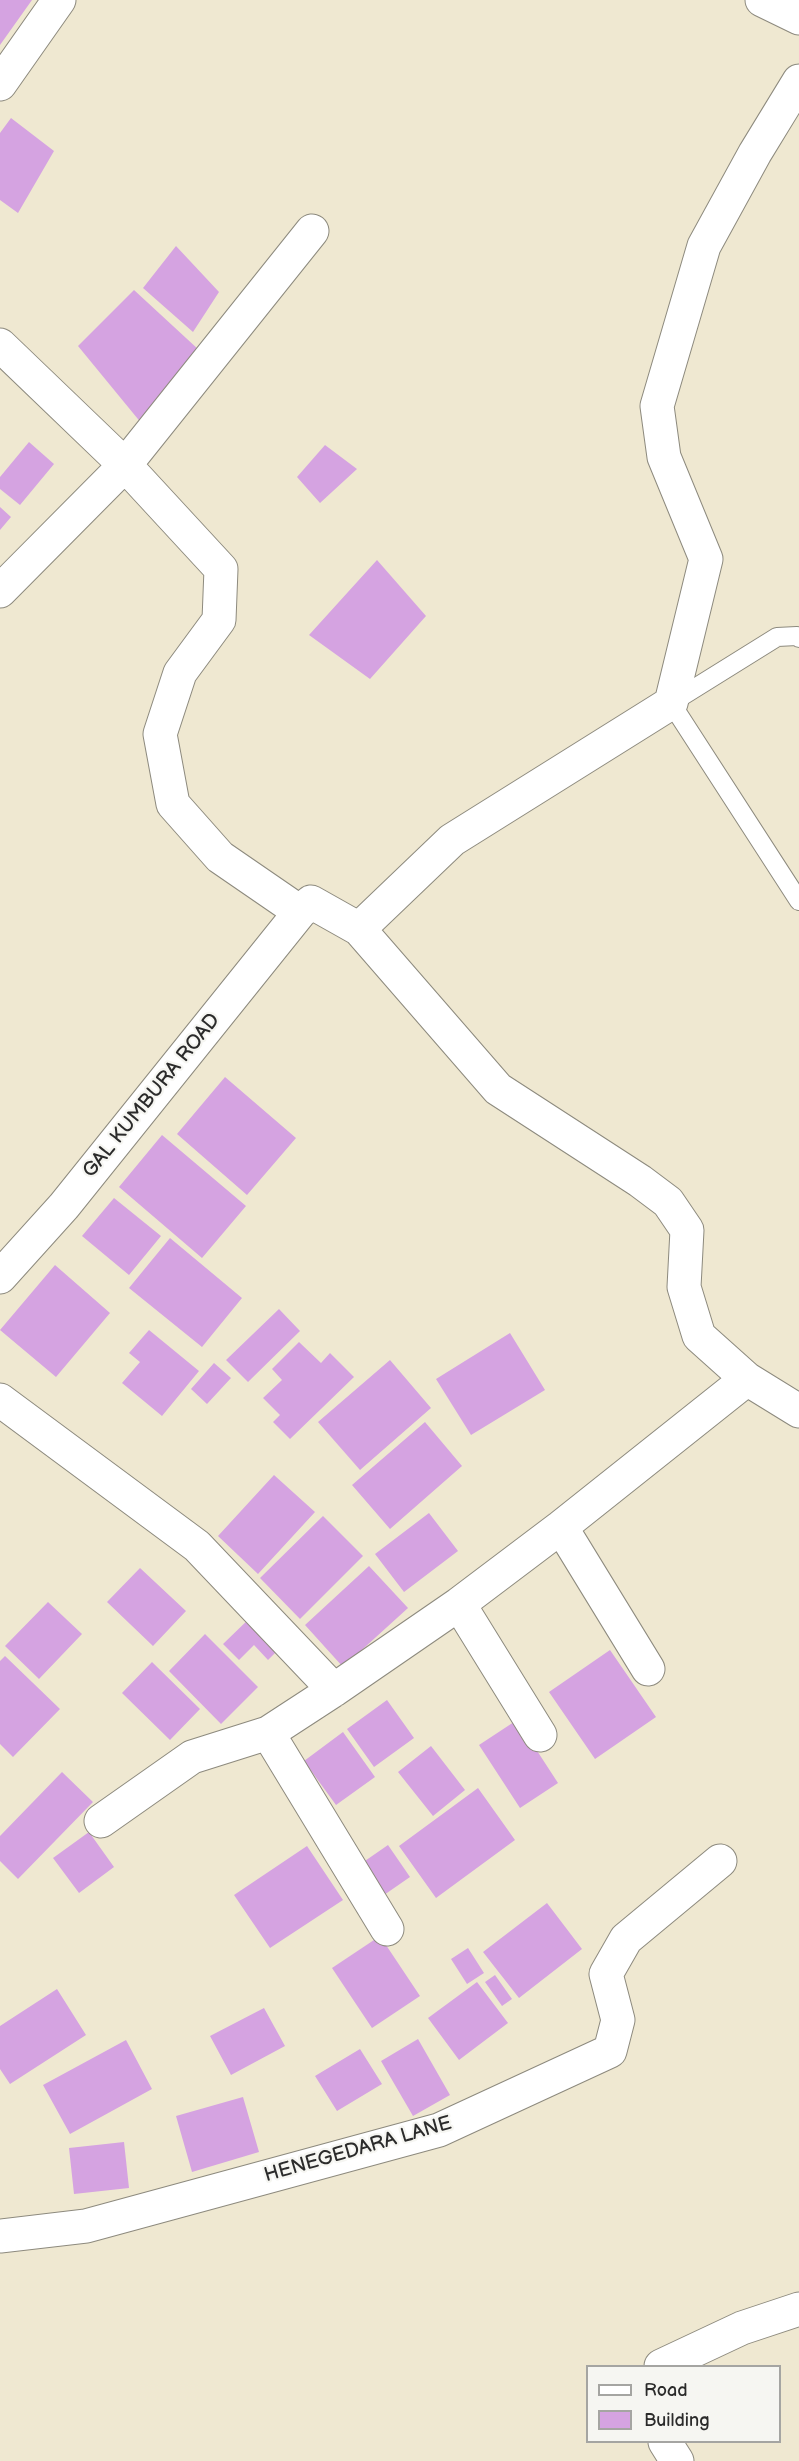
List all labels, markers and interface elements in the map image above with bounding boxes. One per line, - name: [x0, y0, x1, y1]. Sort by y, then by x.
- street label: GAL KUMBURA ROAD: [78, 1009, 226, 1183]
- street label: HENEGEDARA LANE: [261, 2112, 455, 2188]
- legend: [586, 2365, 781, 2443]
- text: Road: [644, 2380, 688, 2401]
- text: Building: [644, 2410, 710, 2431]

